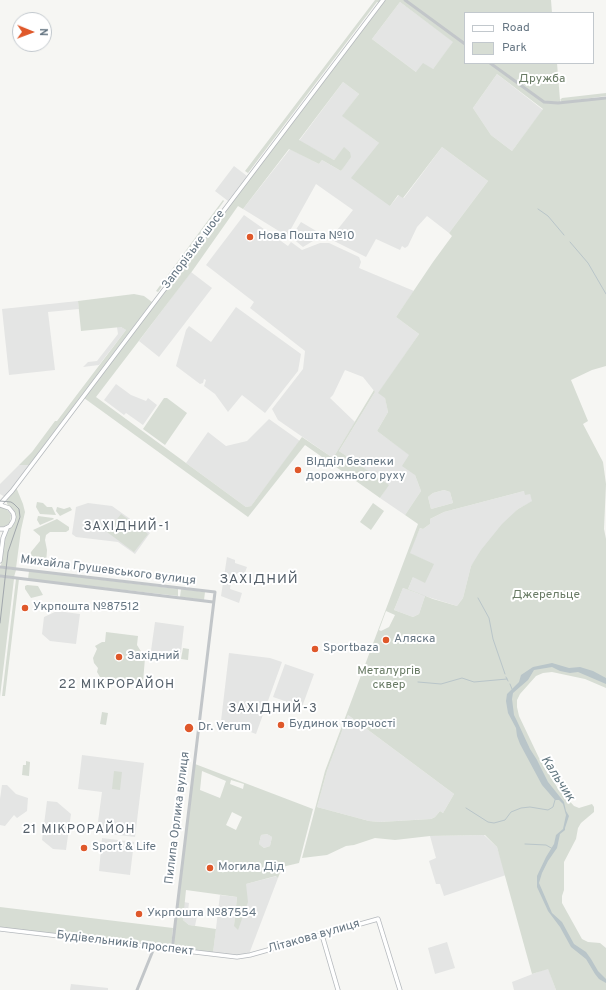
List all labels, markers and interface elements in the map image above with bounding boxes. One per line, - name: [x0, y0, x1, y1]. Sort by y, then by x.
- north arrow: [12, 12, 52, 52]
- legend: [464, 12, 594, 64]
- text: Road: [502, 20, 530, 36]
- text: N: [36, 28, 50, 36]
- text: Park: [502, 40, 527, 56]
- park label: Дружба: [519, 73, 565, 87]
- street label: Запорізьке шосе: [160, 208, 228, 292]
- place label: Нова Пошта №10: [258, 230, 355, 244]
- marker: Нова Пошта №10: [245, 232, 255, 242]
- place label: ВІдділ безпеки дорожнього руху: [306, 456, 405, 484]
- marker: ВІдділ безпеки дорожнього руху: [293, 465, 303, 475]
- district label: ЗАХІДНИЙ-1: [84, 519, 170, 535]
- street label: Михайла Грушевського вулиця: [19, 553, 197, 589]
- district label: ЗАХІДНИЙ: [219, 572, 299, 588]
- park label: Джерельце: [512, 589, 580, 603]
- place label: Укрпошта №87512: [33, 601, 139, 615]
- marker: Укрпошта №87512: [20, 603, 30, 613]
- place label: Аляска: [394, 633, 435, 647]
- marker: Аляска: [381, 635, 391, 645]
- place label: Sportbaza: [323, 642, 379, 656]
- marker: Sportbaza: [310, 644, 320, 654]
- place label: Західний: [127, 650, 180, 664]
- marker: Західний: [114, 652, 124, 662]
- park label: Металургів сквер: [357, 665, 421, 693]
- district label: 22 МІКРОРАЙОН: [59, 677, 175, 693]
- district label: ЗАХІДНИЙ-3: [228, 701, 318, 717]
- place label: Будинок творчості: [289, 718, 396, 732]
- marker: Будинок творчості: [276, 720, 286, 730]
- place label: Dr. Verum: [198, 721, 251, 735]
- marker: Dr. Verum: [183, 722, 195, 734]
- street label: Пилипа Орлика вулиця: [163, 751, 193, 885]
- water label: Кальчик: [536, 753, 578, 805]
- district label: 21 МІКРОРАЙОН: [22, 822, 136, 838]
- place label: Sport & Life: [92, 841, 156, 855]
- marker: Sport & Life: [79, 843, 89, 853]
- place label: Могила Дiд: [218, 861, 285, 875]
- marker: Могила Дiд: [205, 863, 215, 873]
- place label: Укрпошта №87554: [147, 907, 256, 921]
- marker: Укрпошта №87554: [134, 909, 144, 919]
- street label: Літакова вулиця: [266, 917, 362, 957]
- street label: Будівельників проспект: [56, 928, 194, 960]

